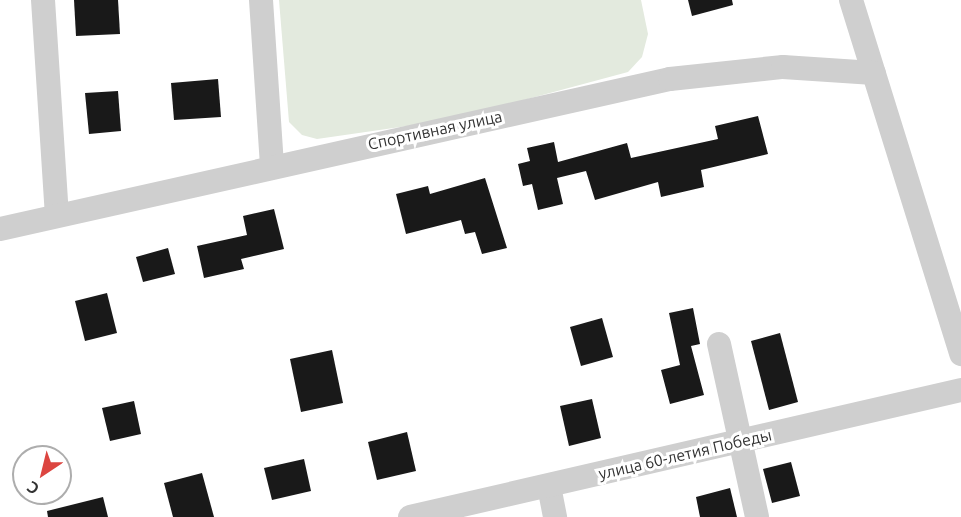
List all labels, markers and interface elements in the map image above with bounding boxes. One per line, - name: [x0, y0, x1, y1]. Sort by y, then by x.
- street label: Спортивная улица: [366, 106, 504, 154]
- street label: улица 60-летия Победы: [597, 425, 773, 483]
- north arrow: [12, 445, 72, 505]
- text: С: [23, 478, 42, 498]

